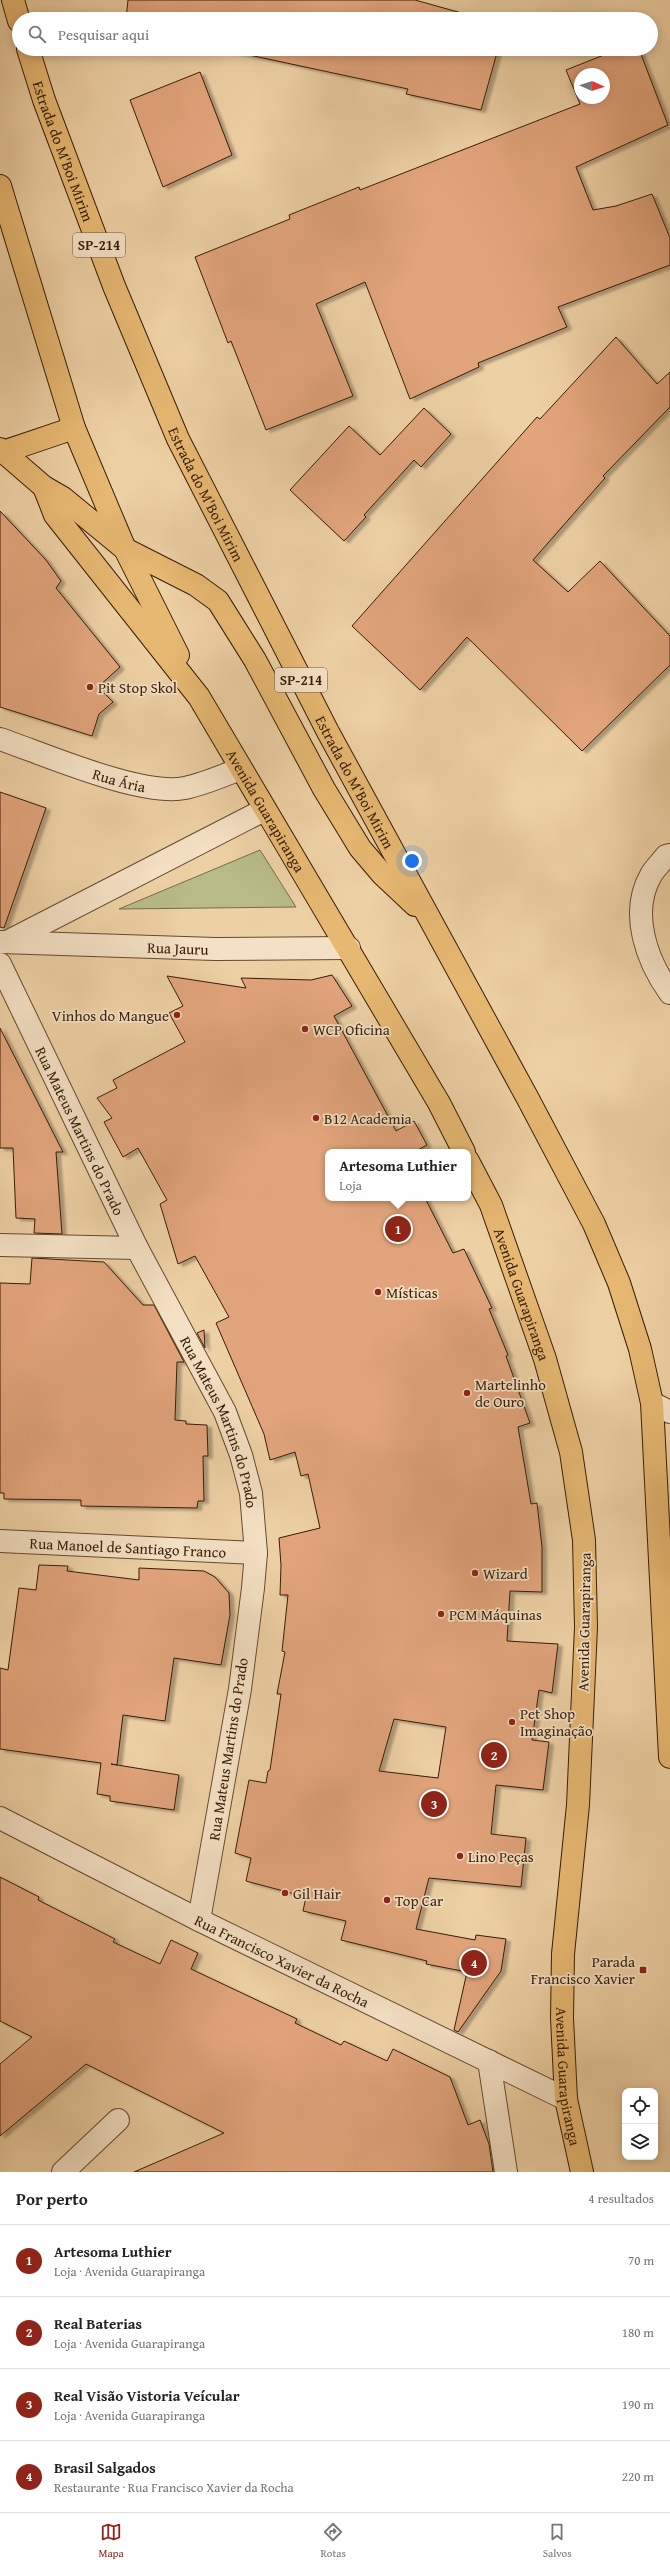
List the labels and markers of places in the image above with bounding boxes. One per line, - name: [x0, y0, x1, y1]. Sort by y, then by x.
- place label: Pit Stop Skol: [98, 677, 177, 698]
- marker: Pit Stop Skol: [85, 682, 95, 692]
- place label: Vinhos do Mangue: [52, 1005, 169, 1026]
- marker: Vinhos do Mangue: [172, 1010, 182, 1020]
- place label: WCP Oficina: [313, 1019, 390, 1040]
- marker: WCP Oficina: [300, 1024, 310, 1034]
- place label: B12 Academia: [324, 1108, 412, 1129]
- marker: B12 Academia: [311, 1113, 321, 1123]
- pin: 1: [385, 1214, 411, 1244]
- place label: Místicas: [386, 1282, 438, 1303]
- marker: Místicas: [373, 1287, 383, 1297]
- place label: Martelinho de Ouro: [475, 1374, 546, 1412]
- marker: Martelinho de Ouro: [462, 1388, 472, 1398]
- place label: Wizard: [483, 1563, 528, 1584]
- marker: Wizard: [470, 1568, 480, 1578]
- place label: PCM Máquinas: [449, 1604, 542, 1625]
- marker: PCM Máquinas: [436, 1609, 446, 1619]
- place label: Pet Shop Imaginação: [520, 1703, 593, 1741]
- marker: Pet Shop Imaginação: [507, 1717, 517, 1727]
- pin: 2: [481, 1740, 507, 1770]
- pin: 3: [421, 1789, 447, 1819]
- place label: Lino Peças: [468, 1846, 534, 1867]
- marker: Lino Peças: [455, 1851, 465, 1861]
- place label: Gil Hair: [293, 1883, 341, 1904]
- marker: Gil Hair: [280, 1888, 290, 1898]
- place label: Top Car: [395, 1890, 443, 1911]
- marker: Top Car: [382, 1895, 392, 1905]
- pin: 4: [461, 1948, 487, 1978]
- place label: Parada Francisco Xavier: [531, 1951, 635, 1989]
- marker: Parada Francisco Xavier: [638, 1965, 648, 1975]

